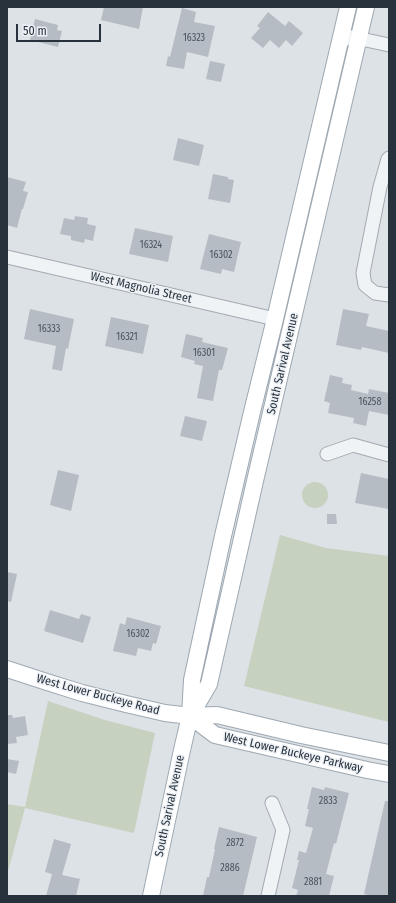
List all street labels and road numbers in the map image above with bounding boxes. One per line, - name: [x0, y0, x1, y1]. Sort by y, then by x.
- street label: West Magnolia Street: [89, 269, 193, 307]
- street label: South Sarival Avenue: [264, 312, 302, 416]
- street label: West Lower Buckeye Road: [35, 672, 161, 718]
- street label: West Lower Buckeye Parkway: [222, 730, 364, 776]
- street label: South Sarival Avenue: [152, 754, 188, 858]

